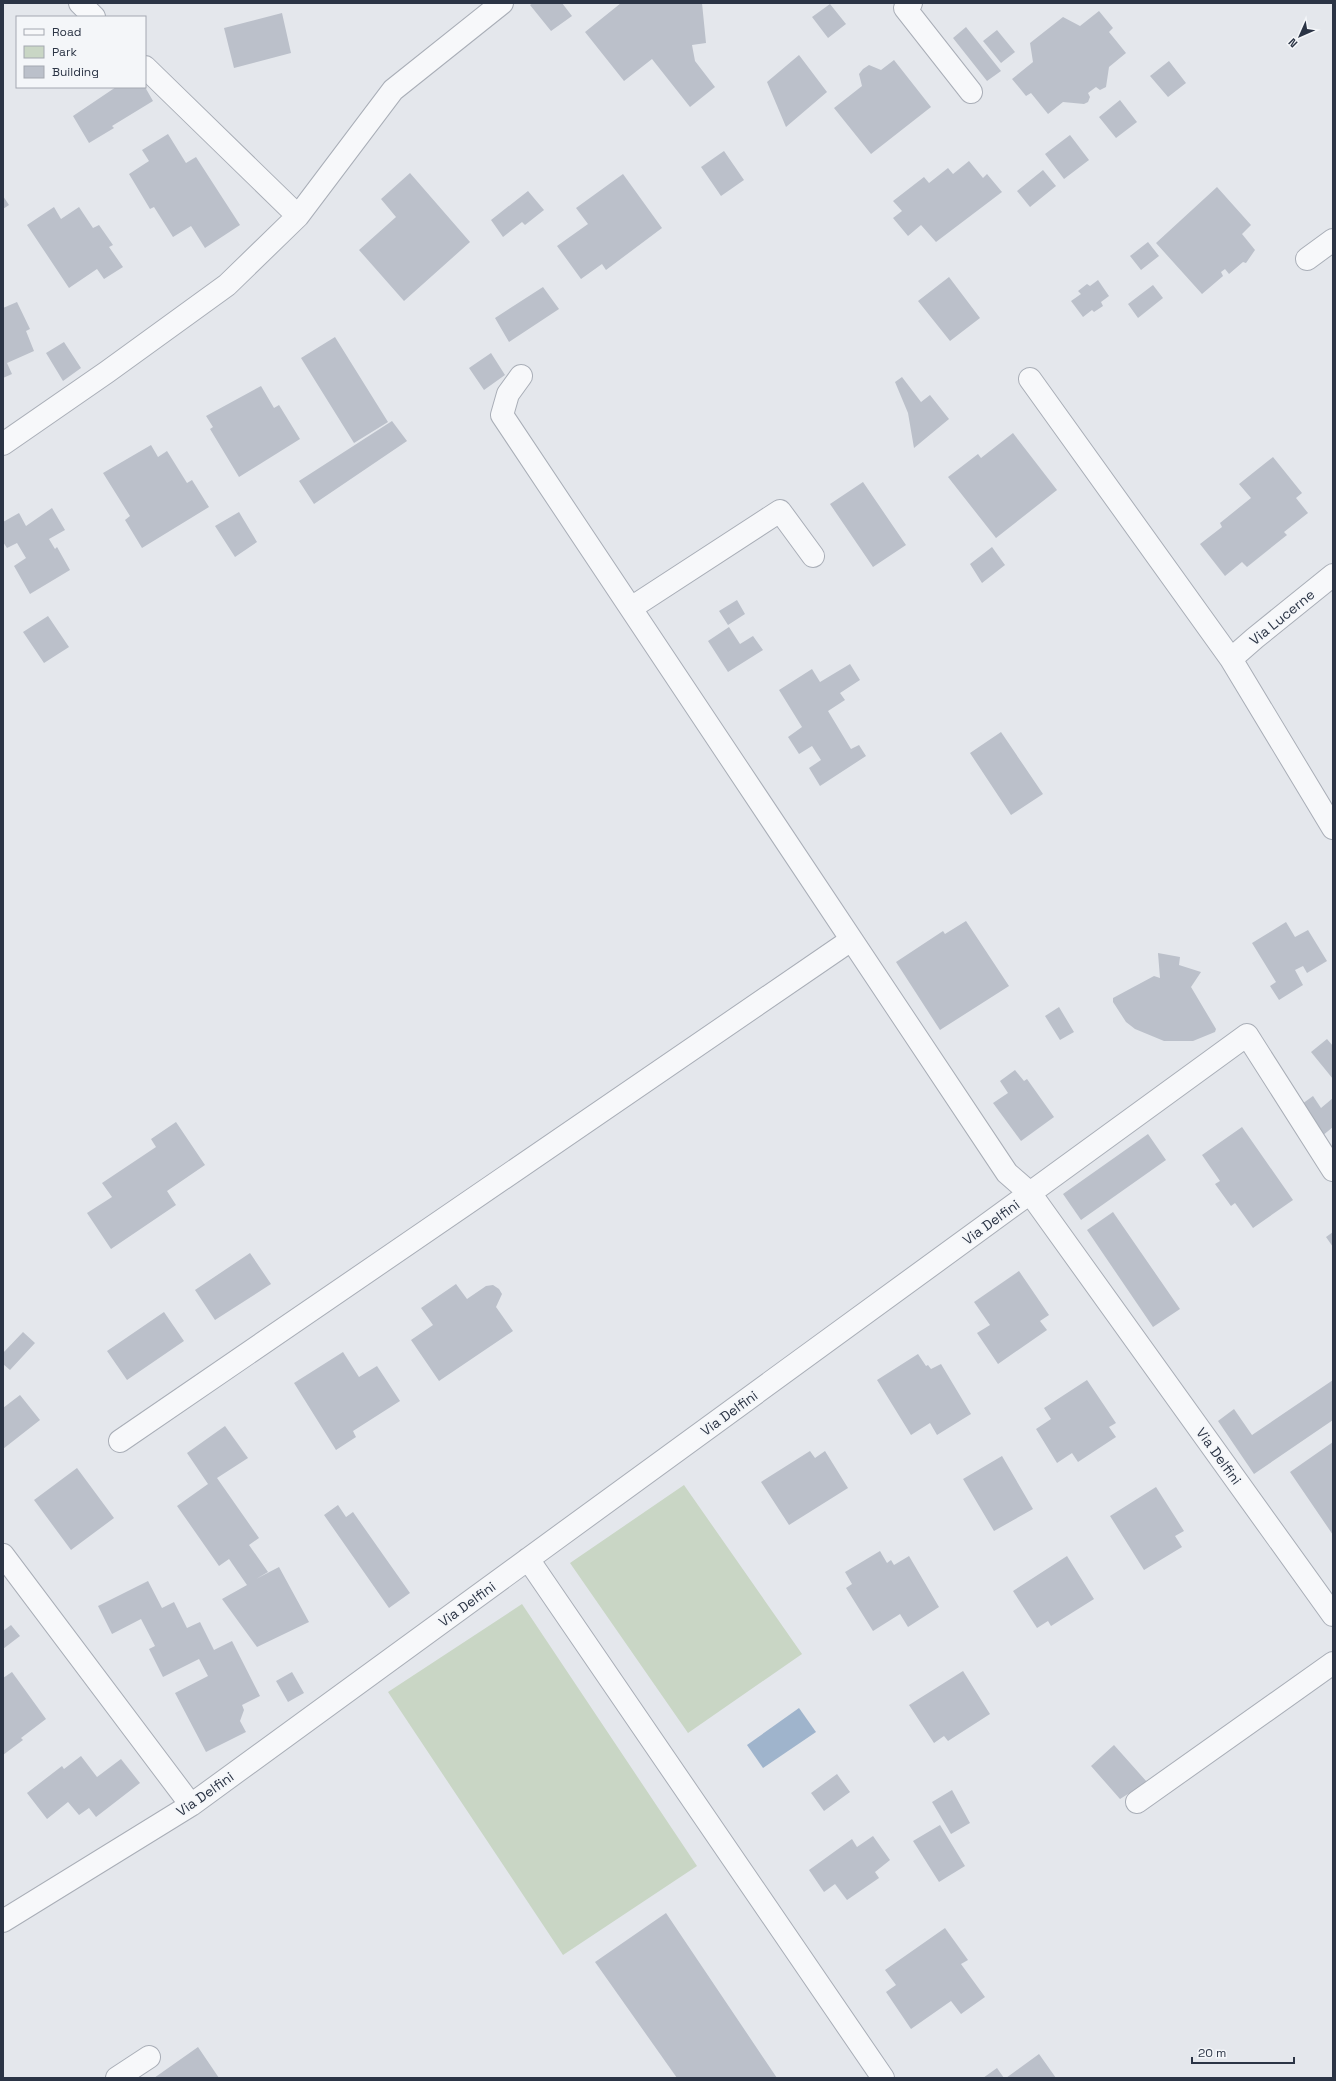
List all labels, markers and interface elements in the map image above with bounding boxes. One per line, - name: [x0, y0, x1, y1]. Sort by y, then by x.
- legend: [16, 16, 146, 88]
- north arrow: [1280, 16, 1320, 56]
- text: Road: [52, 24, 81, 40]
- text: N: [1285, 36, 1300, 51]
- text: Park: [52, 44, 77, 60]
- text: Building: [52, 64, 99, 80]
- street label: Via Lucerne: [1246, 585, 1318, 649]
- street label: Via Delfini: [959, 1195, 1023, 1249]
- street label: Via Delfini: [697, 1386, 761, 1440]
- street label: Via Delfini: [1192, 1424, 1246, 1488]
- street label: Via Delfini: [435, 1577, 499, 1631]
- street label: Via Delfini: [173, 1768, 237, 1820]
- scale bar: [1192, 2039, 1294, 2065]
- text: 20 m: [1198, 2045, 1226, 2061]

